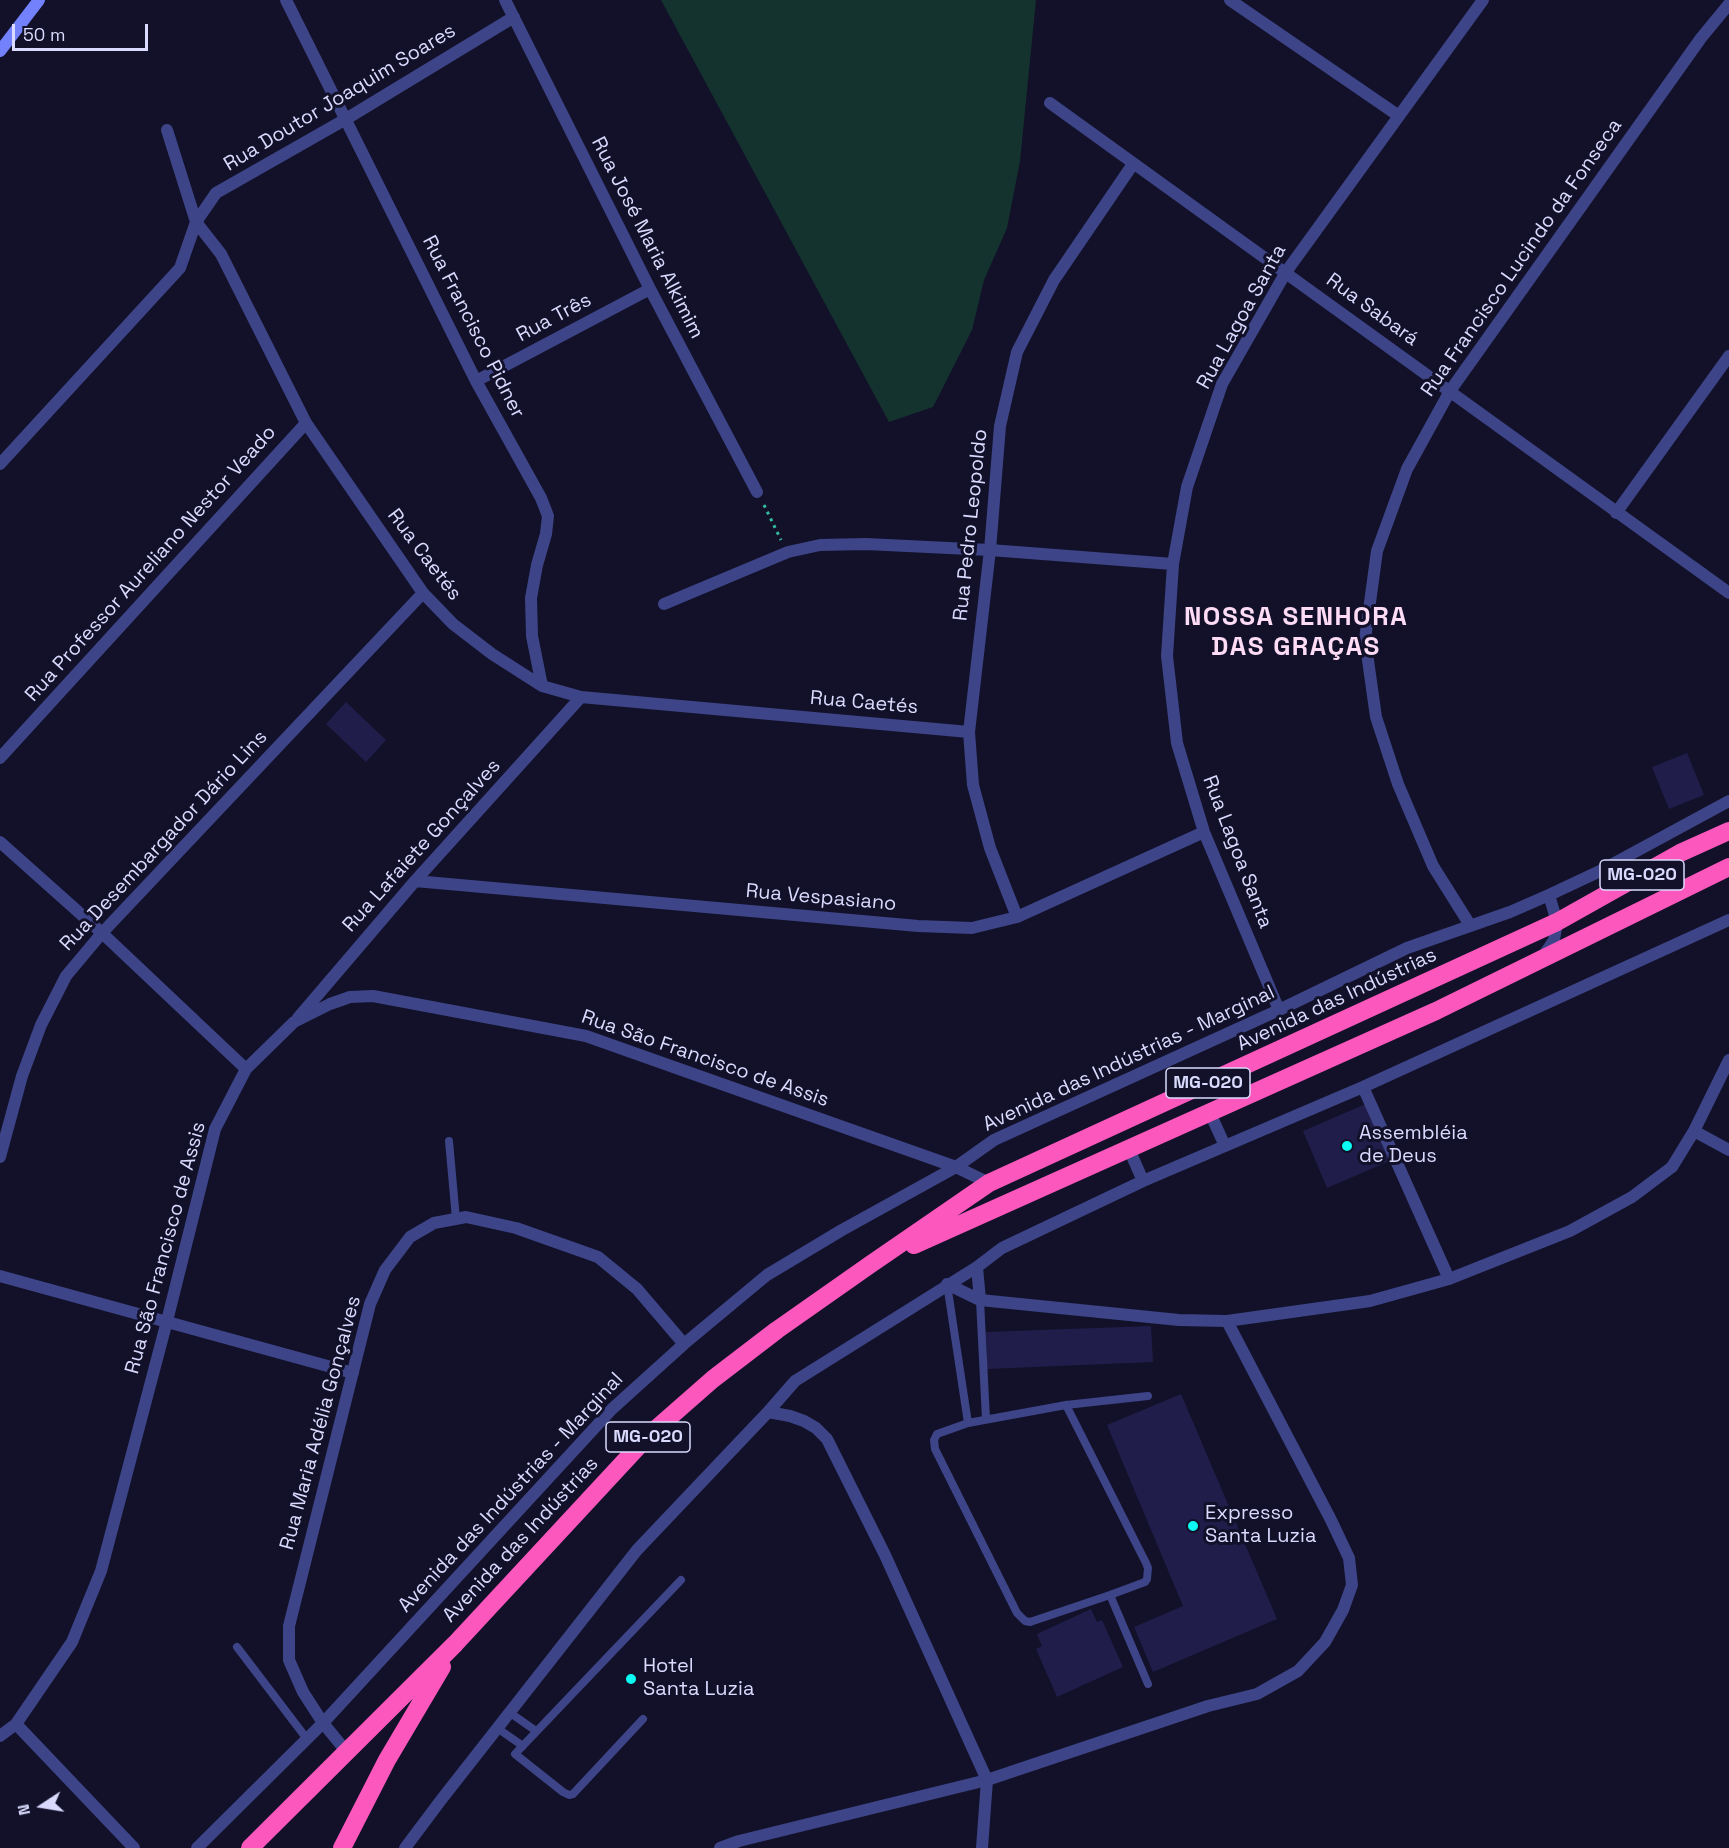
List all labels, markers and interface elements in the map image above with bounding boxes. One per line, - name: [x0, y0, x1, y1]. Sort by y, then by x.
- scale bar: [15, 12, 152, 50]
- street label: Rua Doutor Joaquim Soares: [220, 19, 460, 177]
- text: 50 m: [23, 23, 65, 46]
- street label: Rua Francisco Lucindo da Fonseca: [1417, 115, 1627, 401]
- street label: Rua José Maria Alkimim: [586, 133, 708, 343]
- street label: Rua Francisco Pidner: [417, 232, 529, 422]
- street label: Rua Lagoa Santa: [1192, 240, 1292, 394]
- street label: Rua Sabará: [1321, 268, 1423, 352]
- street label: Rua Três: [512, 288, 596, 348]
- street label: Rua Professor Aureliano Nestor Veado: [21, 421, 281, 707]
- street label: Rua Pedro Leopoldo: [949, 428, 993, 622]
- street label: Rua Caetés: [382, 505, 466, 605]
- district label: NOSSA SENHORA DAS GRAÇAS: [1184, 602, 1408, 664]
- street label: Rua Caetés: [809, 686, 919, 720]
- street label: Rua Desembargador Dário Lins: [55, 726, 273, 956]
- street label: Rua Lafaiete Gonçalves: [338, 755, 506, 937]
- street label: Rua Lagoa Santa: [1197, 772, 1277, 932]
- road number: MG-020: [1600, 860, 1684, 890]
- street label: Rua Vespasiano: [745, 879, 897, 917]
- street label: Avenida das Indústrias: [1233, 943, 1441, 1057]
- street label: Avenida das Indústrias - Marginal: [979, 981, 1279, 1137]
- street label: Rua São Francisco de Assis: [578, 1005, 832, 1113]
- road number: MG-020: [1166, 1068, 1250, 1098]
- street label: Rua São Francisco de Assis: [121, 1119, 211, 1377]
- place label: Assembléia de Deus: [1359, 1122, 1468, 1169]
- marker: Assembléia de Deus: [1340, 1139, 1354, 1153]
- street label: Rua Maria Adélia Gonçalves: [275, 1293, 367, 1553]
- street label: Avenida das Indústrias - Marginal: [393, 1368, 629, 1618]
- road number: MG-020: [606, 1422, 690, 1452]
- street label: Avenida das Indústrias: [438, 1452, 604, 1628]
- place label: Expresso Santa Luzia: [1205, 1502, 1316, 1549]
- marker: Expresso Santa Luzia: [1186, 1519, 1200, 1533]
- place label: Hotel Santa Luzia: [643, 1655, 754, 1702]
- marker: Hotel Santa Luzia: [624, 1672, 638, 1686]
- north arrow: [12, 1776, 72, 1836]
- text: N: [13, 1802, 35, 1817]

